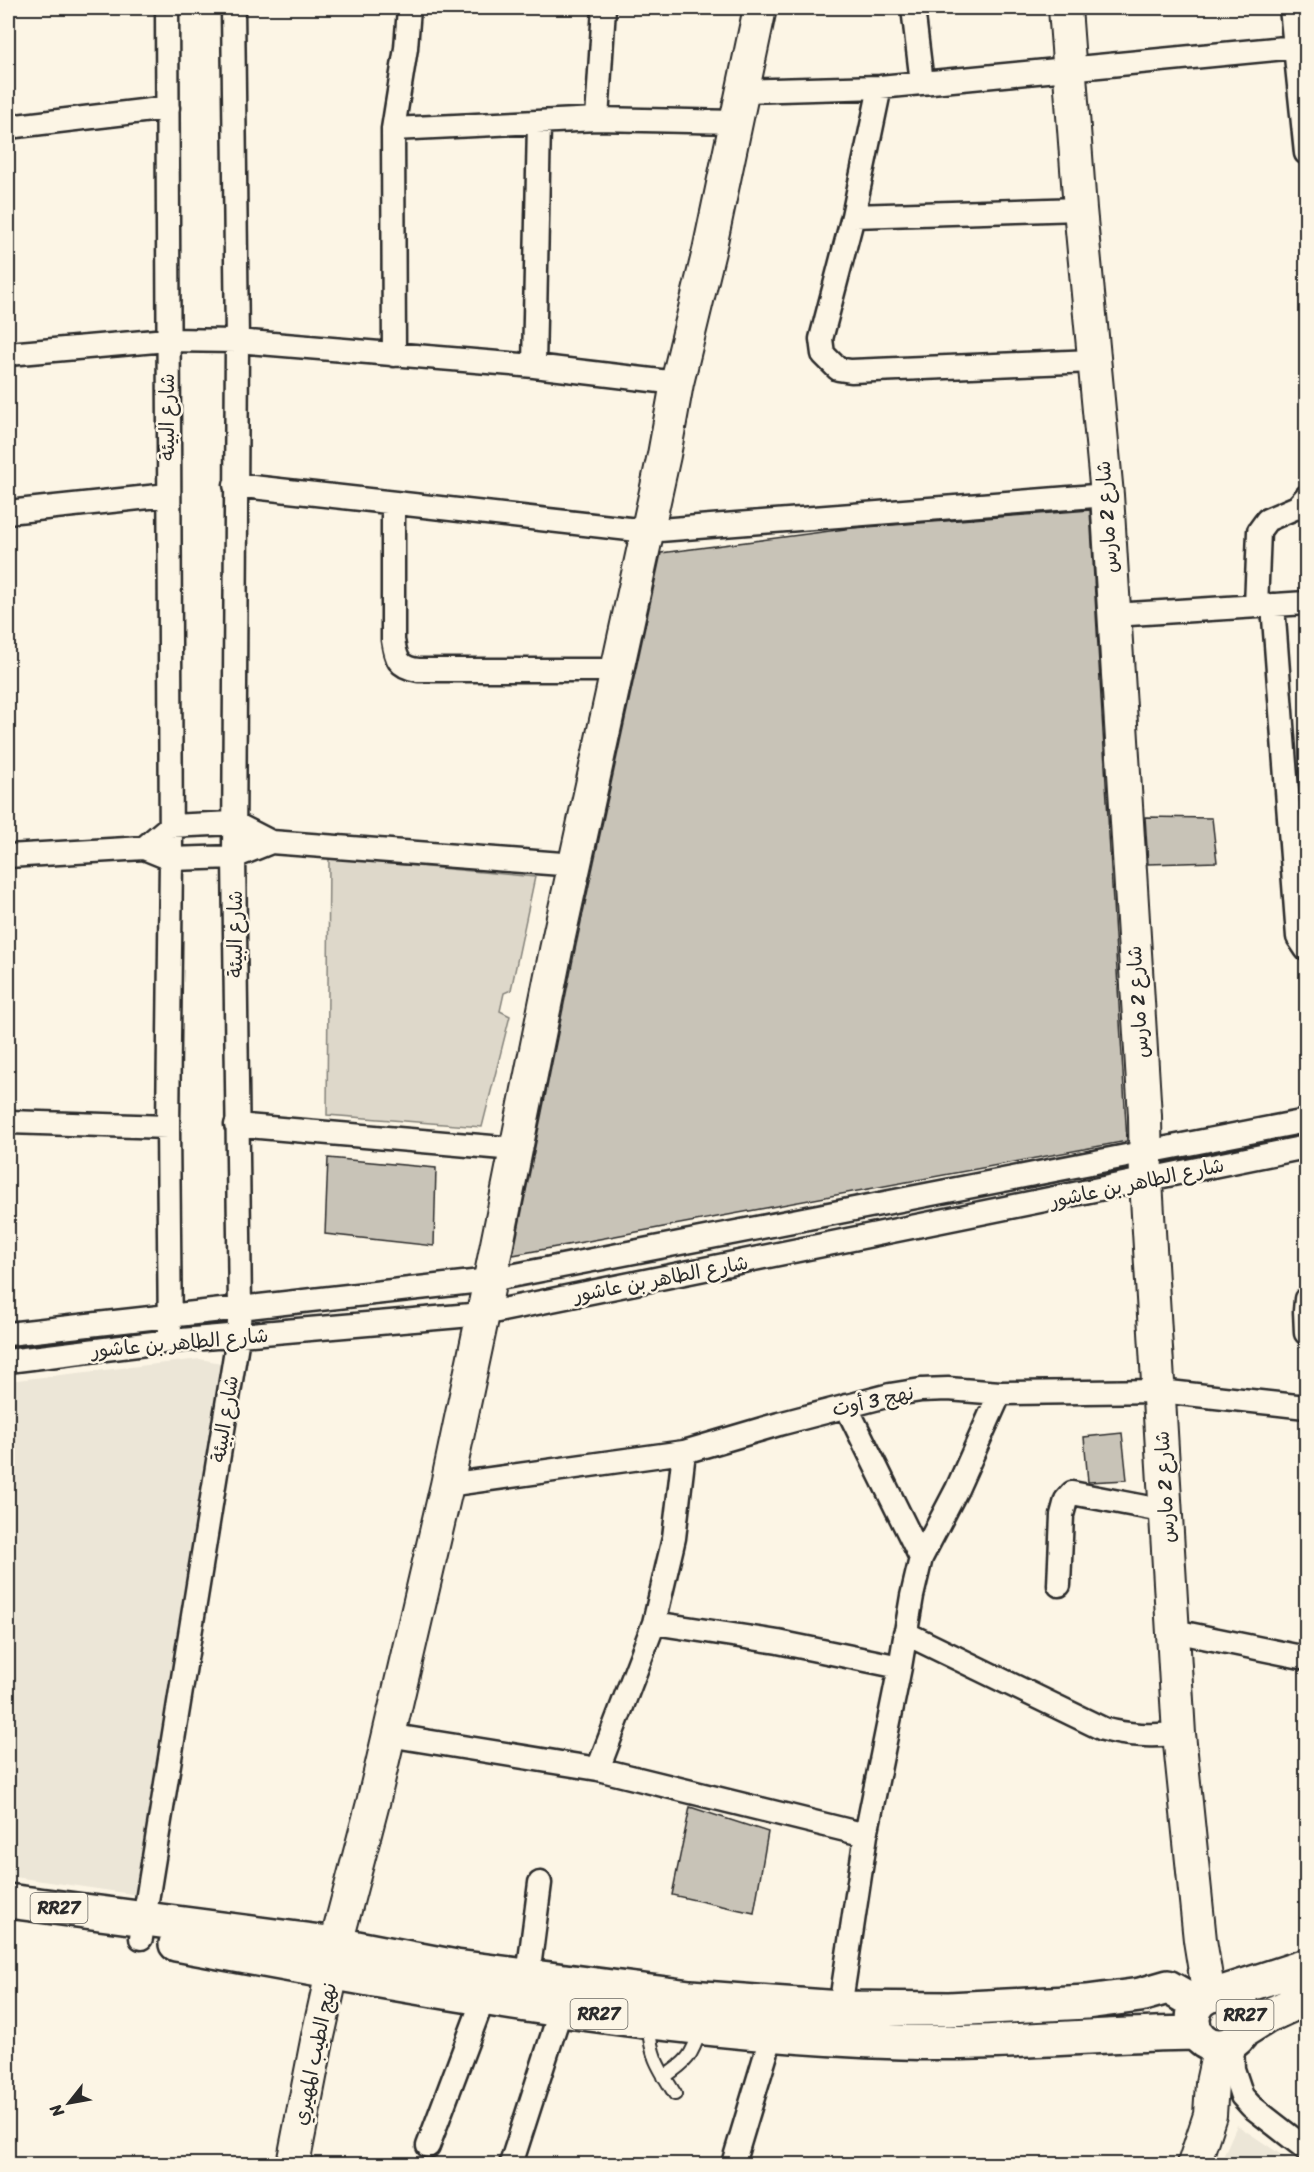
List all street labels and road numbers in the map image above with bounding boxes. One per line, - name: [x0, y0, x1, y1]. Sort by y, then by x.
- street label: شارع البيئة: [150, 373, 185, 461]
- street label: شارع 2 مارس: [1086, 460, 1128, 574]
- street label: شارع البيئة: [218, 890, 253, 978]
- street label: شارع 2 مارس: [1117, 945, 1159, 1059]
- street label: شارع الطاهر بن عاشور: [1045, 1147, 1227, 1219]
- street label: شارع الطاهر بن عاشور: [569, 1245, 751, 1313]
- street label: شارع الطاهر بن عاشور: [88, 1318, 270, 1368]
- street label: شارع البيئة: [201, 1373, 249, 1465]
- street label: نهج 3 أوت: [829, 1375, 917, 1427]
- street label: شارع 2 مارس: [1145, 1430, 1185, 1544]
- road number: RR27: [31, 1893, 88, 1923]
- street label: نهج الطيب المهيري: [283, 1979, 347, 2129]
- road number: RR27: [570, 1999, 628, 2029]
- road number: RR27: [1216, 2000, 1274, 2030]

